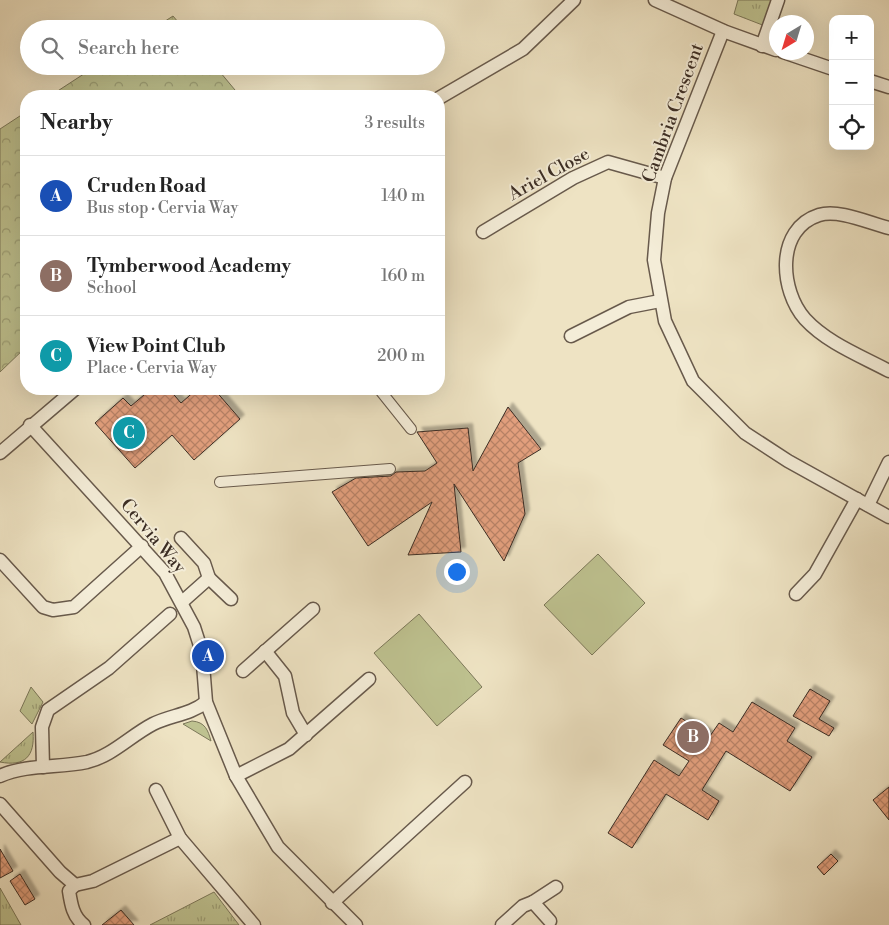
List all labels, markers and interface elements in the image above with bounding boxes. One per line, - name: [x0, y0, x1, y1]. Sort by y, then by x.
- north arrow: [769, 15, 814, 60]
- map controls: [829, 15, 874, 150]
- button: +: [829, 15, 874, 60]
- search box: [20, 20, 445, 75]
- icon: search: [38, 34, 66, 62]
- text: Search here: [78, 36, 179, 60]
- street label: Cambria Crescent: [637, 40, 709, 186]
- button: −: [829, 60, 874, 105]
- button: locate: [829, 105, 874, 150]
- text: Nearby: [40, 110, 113, 136]
- text: 3 results: [364, 113, 425, 133]
- street label: Ariel Close: [503, 142, 594, 206]
- text: Cruden Road: [87, 174, 206, 198]
- text: A: [50, 186, 62, 206]
- text: 140 m: [381, 186, 425, 206]
- text: Bus stop · Cervia Way: [87, 198, 238, 218]
- text: Tymberwood Academy: [87, 254, 291, 278]
- text: B: [50, 266, 62, 286]
- text: 160 m: [381, 266, 425, 286]
- text: School: [87, 278, 136, 298]
- text: View Point Club: [87, 334, 226, 358]
- text: C: [50, 346, 62, 366]
- text: 200 m: [377, 346, 425, 366]
- text: Place · Cervia Way: [87, 358, 217, 378]
- pin: C: [113, 414, 145, 452]
- street label: Cervia Way: [115, 494, 191, 578]
- your location: [444, 559, 470, 585]
- pin: A: [192, 637, 224, 675]
- pin: B: [677, 718, 709, 756]

